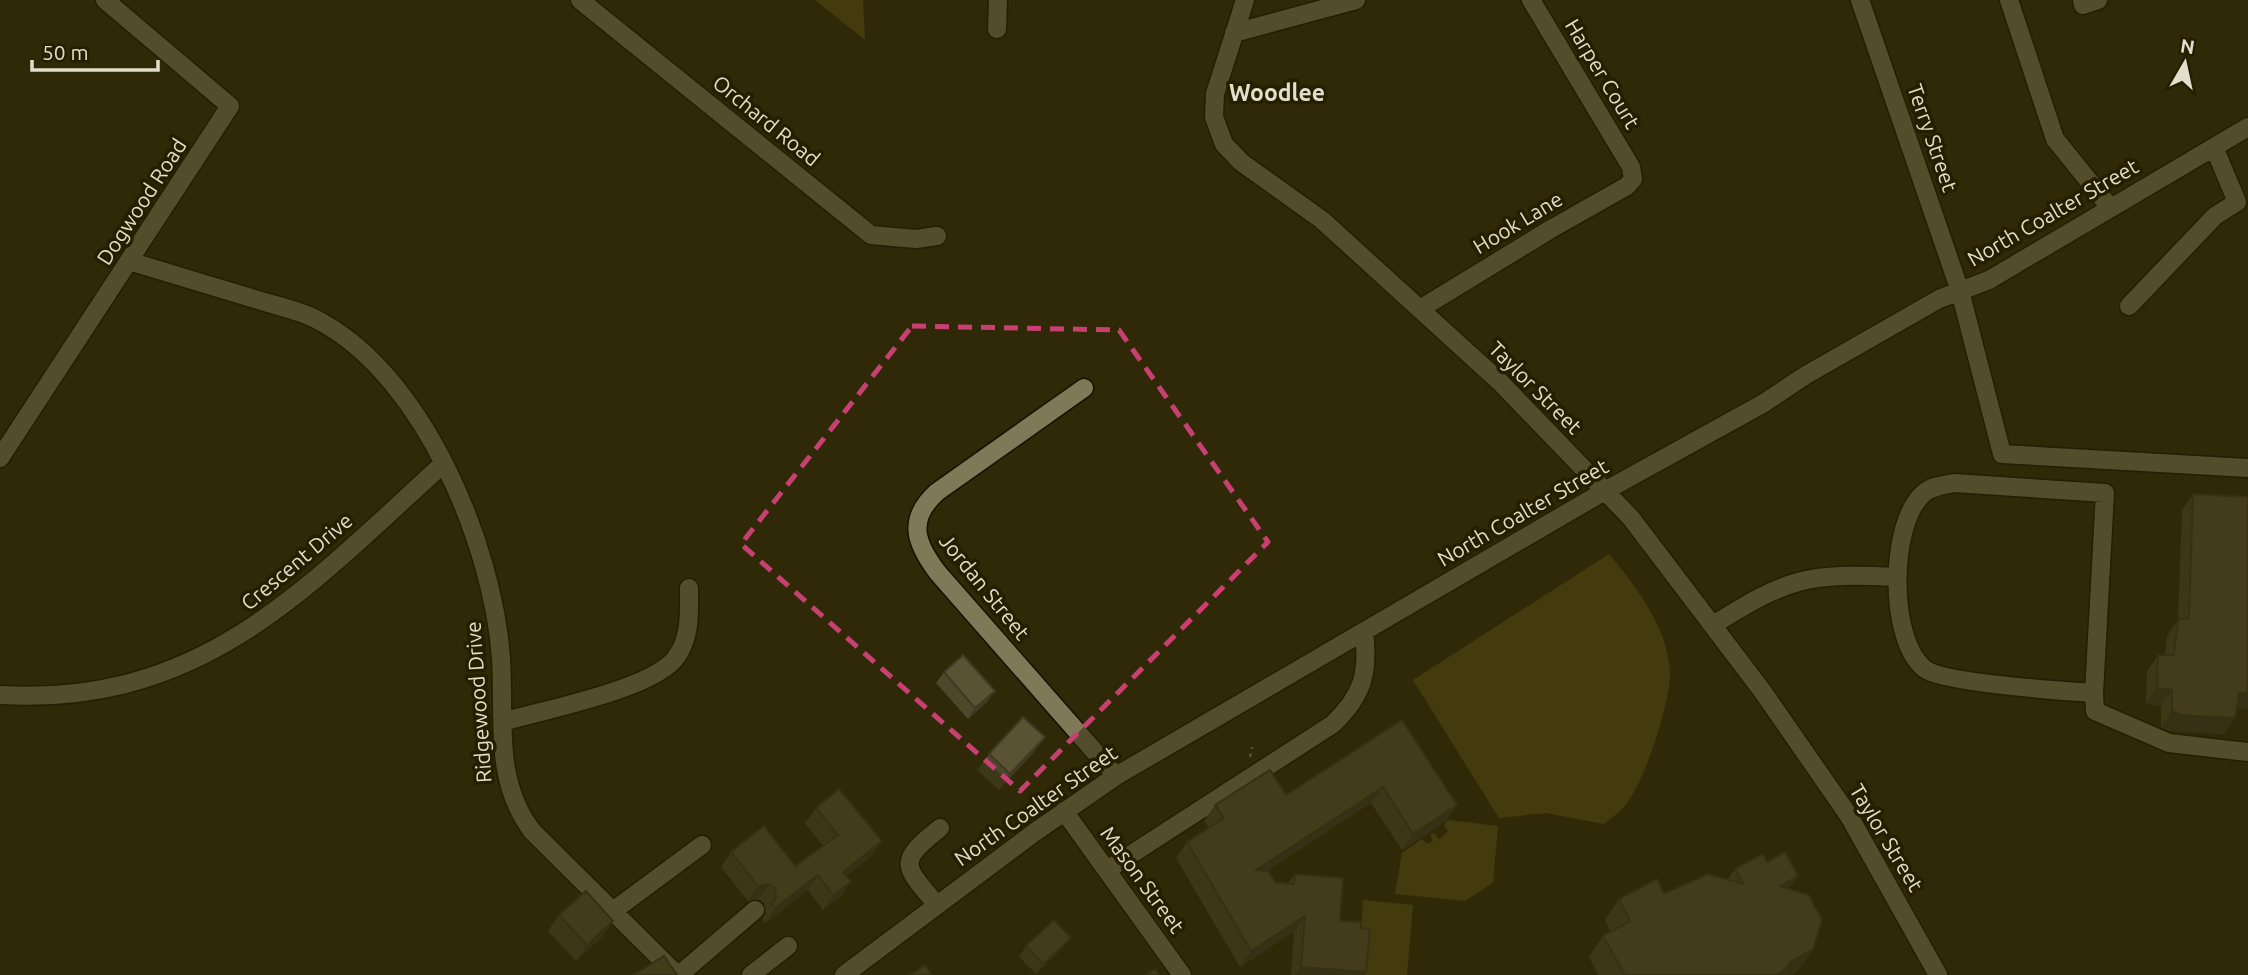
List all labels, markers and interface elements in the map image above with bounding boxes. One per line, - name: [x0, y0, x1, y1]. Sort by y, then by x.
- street label: Harper Court: [1561, 14, 1645, 133]
- scale bar: [32, 28, 158, 72]
- north arrow: [2150, 28, 2220, 98]
- text: N: [2179, 34, 2196, 58]
- text: 50 m: [42, 40, 89, 64]
- street label: Orchard Road: [708, 70, 825, 171]
- district label: Woodlee: [1229, 80, 1325, 105]
- street label: Terry Street: [1903, 81, 1963, 195]
- street label: Dogwood Road: [91, 134, 191, 269]
- street label: North Coalter Street: [1963, 154, 2142, 271]
- street label: Hook Lane: [1469, 186, 1566, 258]
- street label: Taylor Street: [1484, 336, 1587, 439]
- street label: North Coalter Street: [1433, 454, 1612, 571]
- street label: Crescent Drive: [236, 508, 357, 615]
- street label: Jordan Street: [935, 529, 1035, 644]
- street label: Ridgewood Drive: [460, 621, 496, 784]
- street label: North Coalter Street: [950, 740, 1121, 870]
- street label: Taylor Street: [1845, 779, 1928, 896]
- street label: Mason Street: [1096, 821, 1190, 937]

